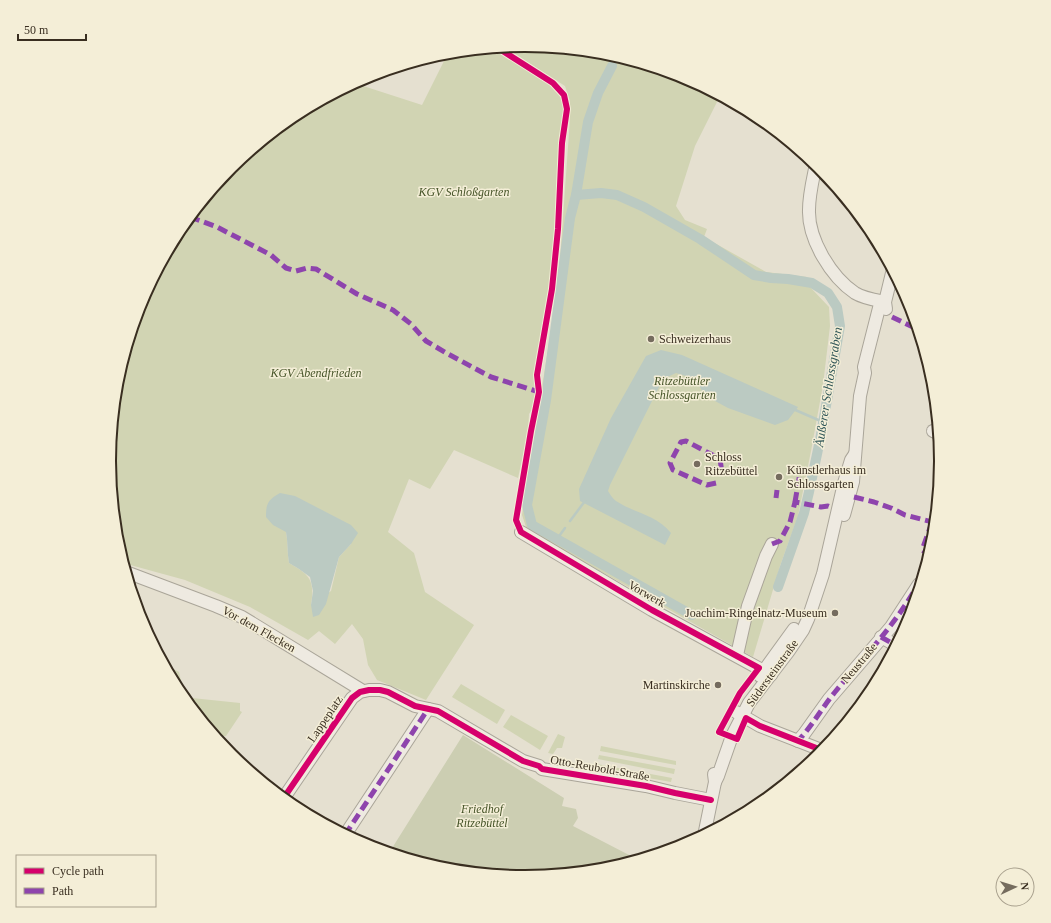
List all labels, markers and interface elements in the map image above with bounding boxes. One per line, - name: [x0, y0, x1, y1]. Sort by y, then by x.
- scale bar: [18, 16, 86, 42]
- text: 50 m: [24, 23, 49, 37]
- park label: KGV Schloßgarten: [418, 185, 509, 199]
- water label: Äußerer Schlossgraben: [811, 326, 845, 449]
- place label: Schweizerhaus: [659, 332, 731, 346]
- marker: Schweizerhaus: [646, 334, 656, 344]
- park label: KGV Abendfrieden: [269, 366, 362, 380]
- park label: Ritzebüttler Schlossgarten: [648, 374, 716, 402]
- place label: Schloss Ritzebüttel: [705, 450, 758, 478]
- marker: Schloss Ritzebüttel: [692, 459, 702, 469]
- place label: Künstlerhaus im Schlossgarten: [787, 463, 867, 491]
- marker: Künstlerhaus im Schlossgarten: [774, 472, 784, 482]
- street label: Vorwerk: [626, 578, 668, 610]
- street label: Vor dem Flecken: [220, 603, 298, 655]
- place label: Joachim-Ringelnatz-Museum: [685, 606, 828, 620]
- marker: Joachim-Ringelnatz-Museum: [830, 608, 840, 618]
- street label: Südersteinstraße: [743, 637, 801, 709]
- street label: Neustraße: [838, 640, 880, 686]
- place label: Martinskirche: [643, 678, 710, 692]
- marker: Martinskirche: [713, 680, 723, 690]
- street label: Lappeplatz: [304, 693, 346, 745]
- street label: Otto-Reubold-Straße: [549, 752, 651, 784]
- park label: Friedhof Ritzebüttel: [455, 802, 508, 830]
- legend: [16, 855, 156, 907]
- text: Cycle path: [52, 864, 104, 878]
- north arrow: [995, 867, 1035, 907]
- text: N: [1019, 882, 1031, 891]
- text: Path: [52, 884, 73, 898]

